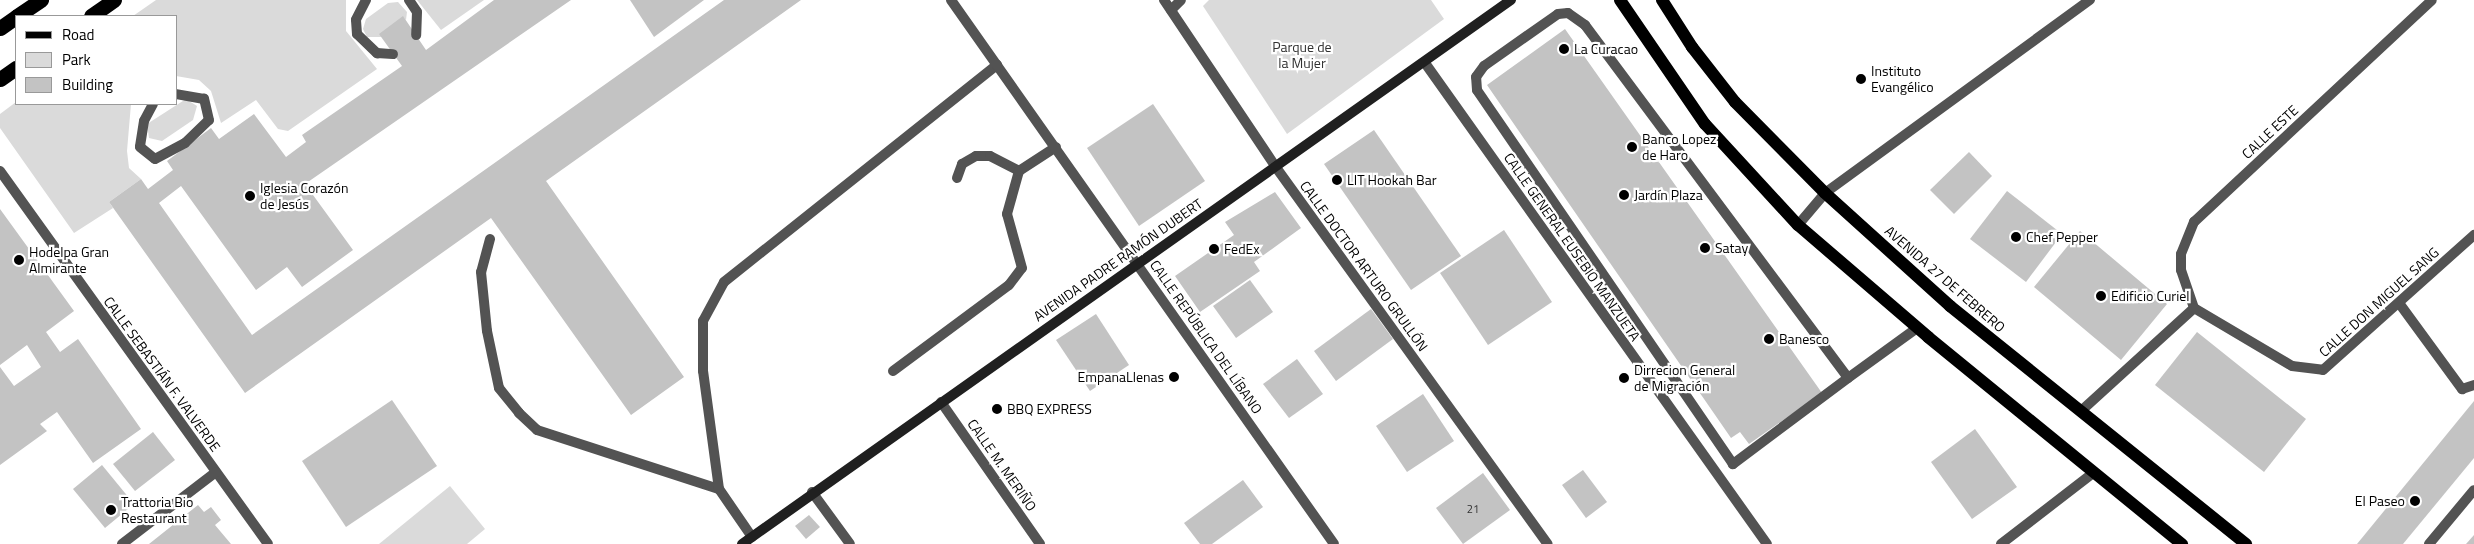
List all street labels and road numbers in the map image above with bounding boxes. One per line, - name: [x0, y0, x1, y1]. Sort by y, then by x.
- street label: CALLE ESTE: [2238, 102, 2302, 162]
- street label: CALLE GENERAL EUSEBIO MANZUETA: [1500, 150, 1644, 344]
- street label: CALLE DOCTOR ARTURO GRULLÓN: [1297, 178, 1431, 354]
- street label: AVENIDA PADRE RAMÓN DUBERT: [1030, 195, 1206, 325]
- street label: AVENIDA 27 DE FEBRERO: [1882, 222, 2008, 336]
- street label: CALLE DON MIGUEL SANG: [2316, 244, 2442, 360]
- street label: CALLE REPÚBLICA DEL LÍBANO: [1146, 257, 1266, 417]
- street label: CALLE SEBASTIÁN F. VALVERDE: [100, 293, 224, 455]
- street label: CALLE M. MERIÑO: [964, 416, 1040, 514]

